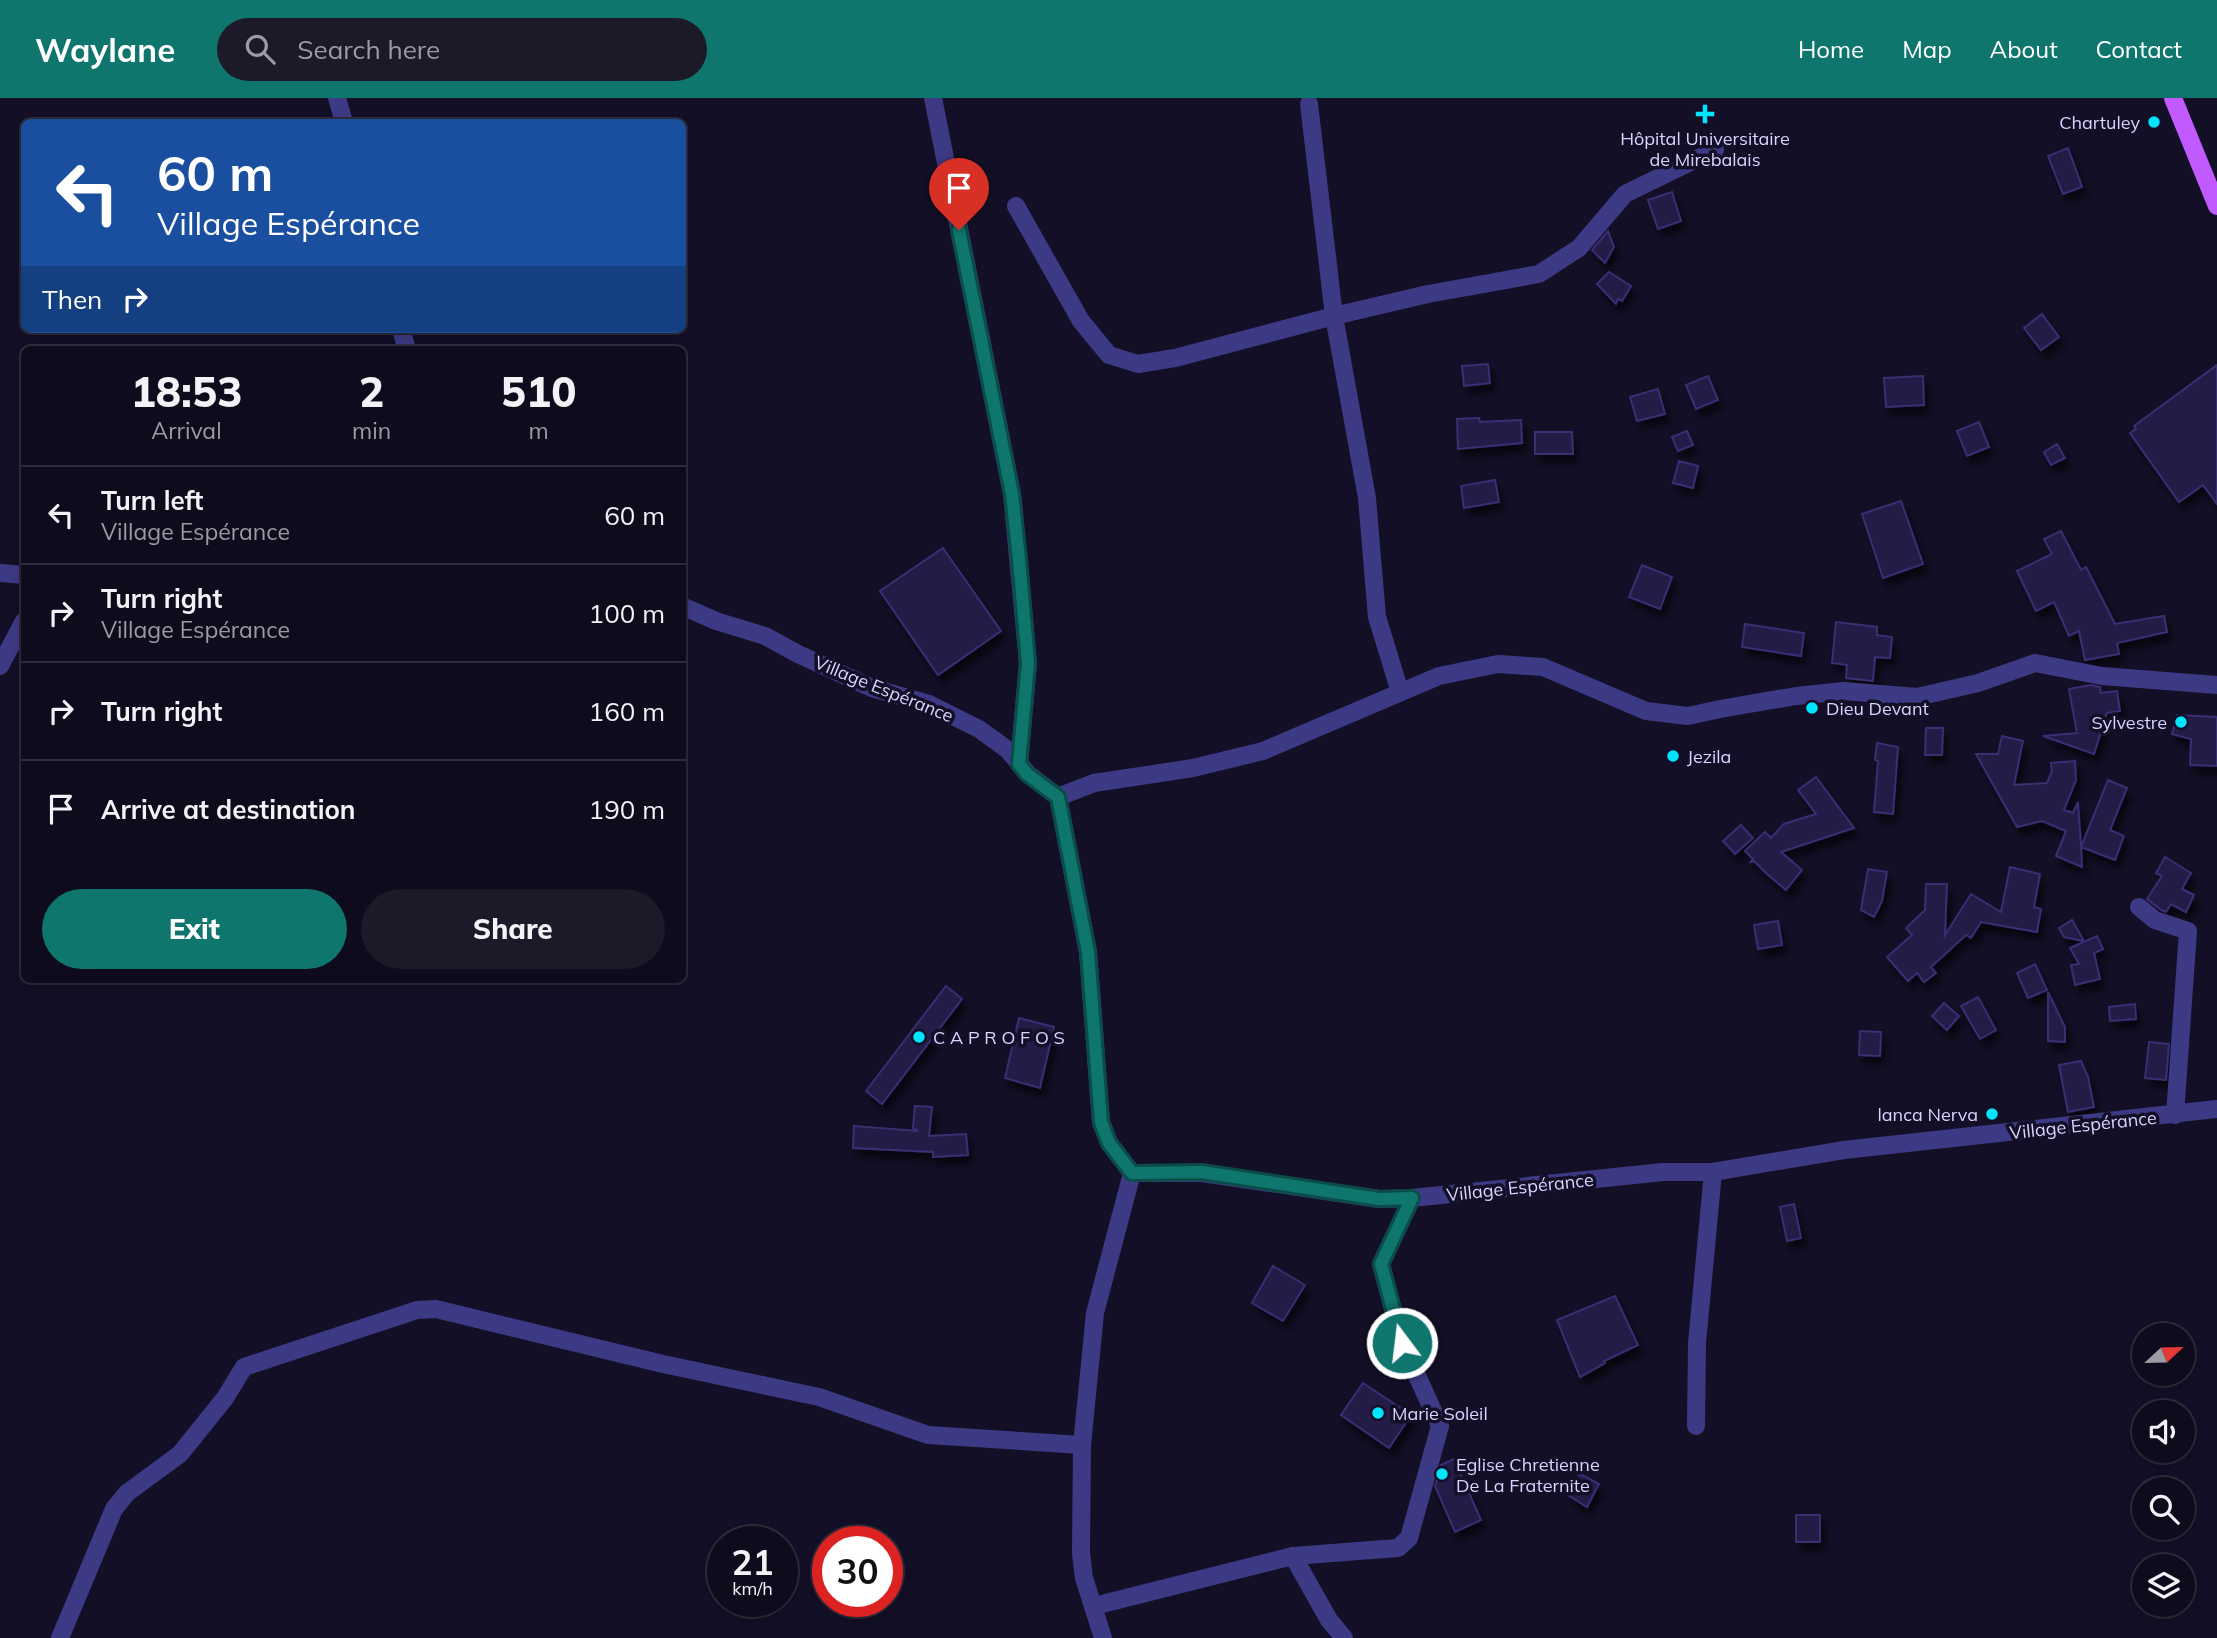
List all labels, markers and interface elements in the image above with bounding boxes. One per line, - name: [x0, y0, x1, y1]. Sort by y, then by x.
- search box: [217, 18, 707, 81]
- text: Waylane: [35, 29, 175, 70]
- icon: search: [241, 30, 279, 68]
- text: Search here: [297, 33, 440, 66]
- text: Home: [1798, 34, 1864, 64]
- text: Map: [1902, 34, 1952, 64]
- text: About: [1990, 34, 2058, 64]
- text: Contact: [2096, 34, 2182, 64]
- marker: Hôpital Universitaire de Mirebalais: [1695, 104, 1715, 124]
- place label: Chartuley: [2059, 111, 2140, 134]
- marker: Chartuley: [2146, 114, 2162, 130]
- place label: Hôpital Universitaire de Mirebalais: [1620, 127, 1790, 171]
- text: 60 m: [157, 142, 273, 203]
- icon: left: [42, 147, 133, 238]
- pin: [929, 158, 989, 230]
- icon: arrive: [940, 169, 978, 207]
- text: Village Espérance: [157, 203, 420, 243]
- icon: right: [116, 280, 154, 318]
- text: Then: [42, 283, 102, 316]
- text: 18:53: [131, 365, 242, 418]
- text: 2: [359, 365, 384, 418]
- text: 510: [501, 365, 576, 418]
- text: Arrival: [151, 416, 222, 445]
- text: min: [352, 416, 391, 445]
- text: m: [528, 416, 549, 445]
- text: Turn left: [101, 484, 203, 517]
- icon: left: [42, 496, 80, 534]
- text: 60 m: [604, 499, 665, 532]
- text: Village Espérance: [101, 517, 290, 546]
- text: Turn right: [101, 582, 222, 615]
- icon: right: [42, 594, 80, 632]
- text: 100 m: [589, 597, 665, 630]
- text: Village Espérance: [101, 615, 290, 644]
- street label: Village Espérance: [811, 651, 957, 727]
- icon: right: [42, 692, 80, 730]
- text: Turn right: [101, 695, 222, 728]
- text: 160 m: [589, 695, 665, 728]
- place label: Dieu Devant: [1826, 697, 1929, 720]
- marker: Dieu Devant: [1804, 700, 1820, 716]
- place label: Sylvestre: [2091, 711, 2167, 734]
- marker: Sylvestre: [2173, 714, 2189, 730]
- place label: Jezila: [1687, 745, 1731, 768]
- marker: Jezila: [1665, 748, 1681, 764]
- icon: arrive: [42, 790, 80, 828]
- text: Arrive at destination: [101, 793, 356, 826]
- text: 190 m: [589, 793, 665, 826]
- button: Exit: [42, 889, 347, 969]
- button: Share: [361, 889, 665, 969]
- place label: C A P R O F O S: [933, 1026, 1065, 1049]
- marker: C A P R O F O S: [911, 1029, 927, 1045]
- place label: lanca Nerva: [1878, 1103, 1978, 1126]
- marker: lanca Nerva: [1984, 1106, 2000, 1122]
- street label: Village Espérance: [2008, 1106, 2158, 1144]
- street label: Village Espérance: [1445, 1168, 1595, 1206]
- position arrow: [1365, 1306, 1439, 1380]
- north arrow: [2132, 1323, 2194, 1386]
- map controls: [2132, 1323, 2195, 1617]
- button: sound: [2132, 1400, 2195, 1463]
- place label: Marie Soleil: [1392, 1402, 1488, 1425]
- marker: Marie Soleil: [1370, 1405, 1386, 1421]
- place label: Eglise Chretienne De La Fraternite: [1456, 1453, 1600, 1497]
- marker: Eglise Chretienne De La Fraternite: [1434, 1466, 1450, 1482]
- button: search: [2132, 1477, 2195, 1540]
- speed limit sign: 30: [812, 1526, 903, 1617]
- text: 21: [731, 1540, 774, 1584]
- button: layers: [2132, 1554, 2195, 1617]
- text: km/h: [732, 1577, 773, 1600]

